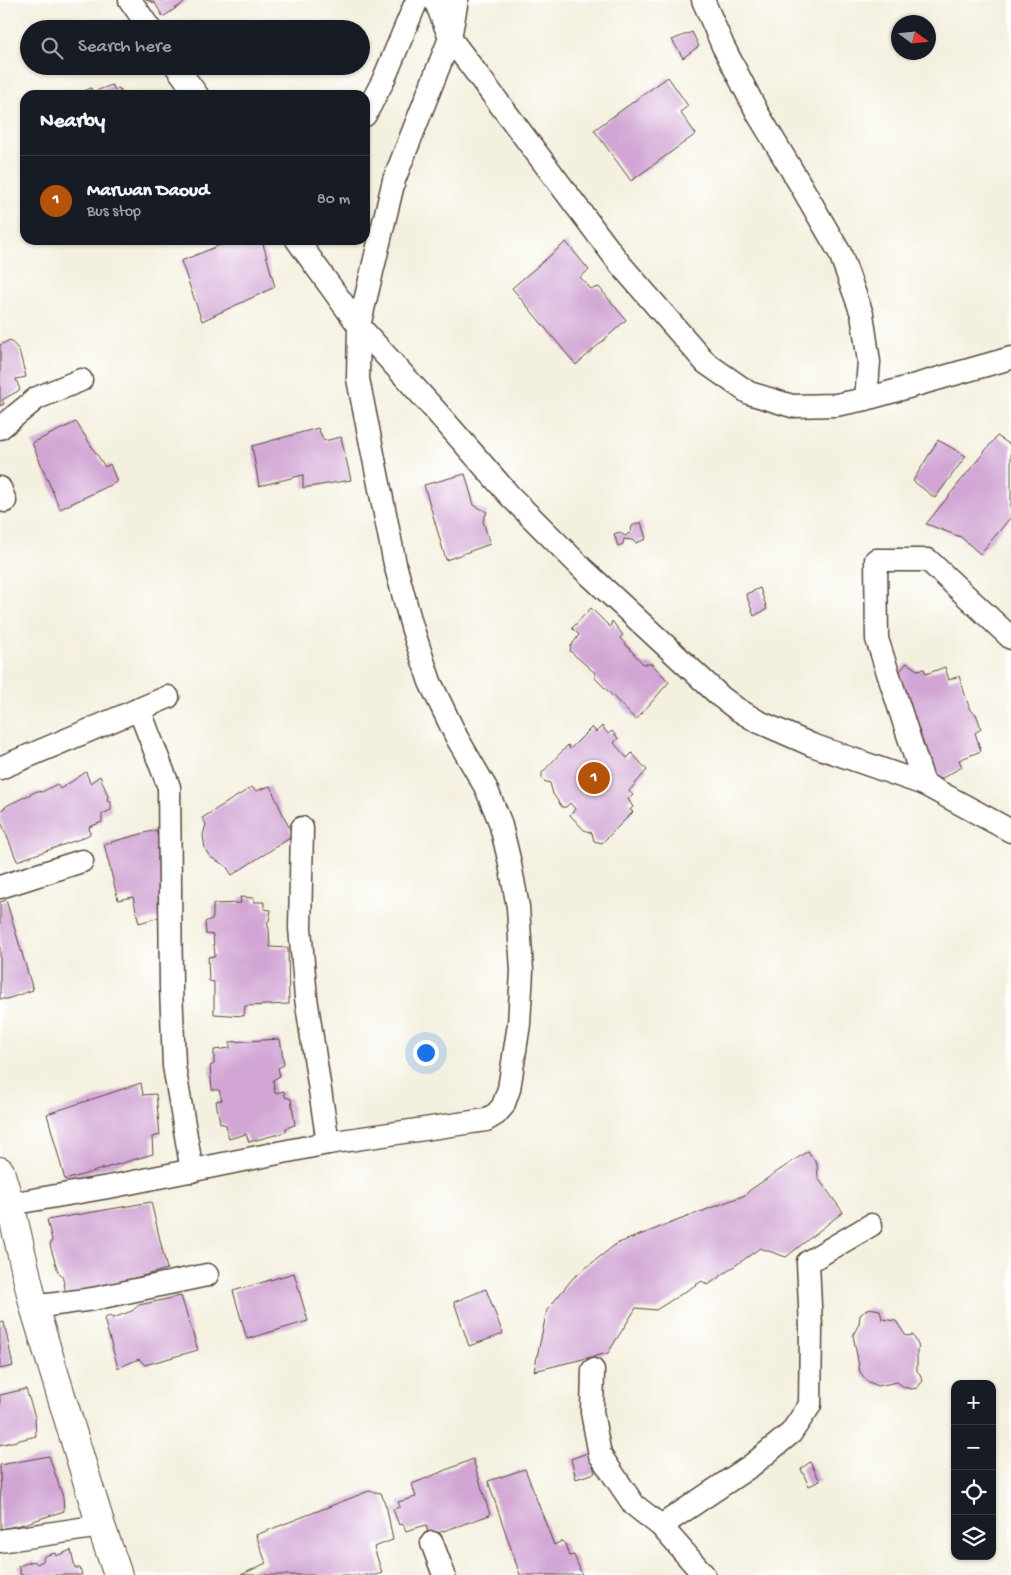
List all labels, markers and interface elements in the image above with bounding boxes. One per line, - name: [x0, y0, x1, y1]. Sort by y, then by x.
- north arrow: [891, 15, 936, 60]
- search box: [20, 20, 370, 75]
- icon: search: [38, 34, 66, 62]
- text: Search here: [78, 36, 172, 59]
- text: Nearby: [40, 110, 105, 135]
- text: Marwan Daoud: [87, 180, 209, 203]
- text: 1: [53, 191, 59, 210]
- text: 80 m: [317, 191, 350, 210]
- text: Bus stop: [87, 203, 141, 222]
- pin: 1: [578, 759, 610, 797]
- your location: [413, 1040, 439, 1066]
- map controls: [951, 1380, 996, 1560]
- button: +: [951, 1380, 996, 1425]
- button: −: [951, 1425, 996, 1470]
- button: locate: [951, 1470, 996, 1515]
- button: layers: [951, 1515, 996, 1560]

